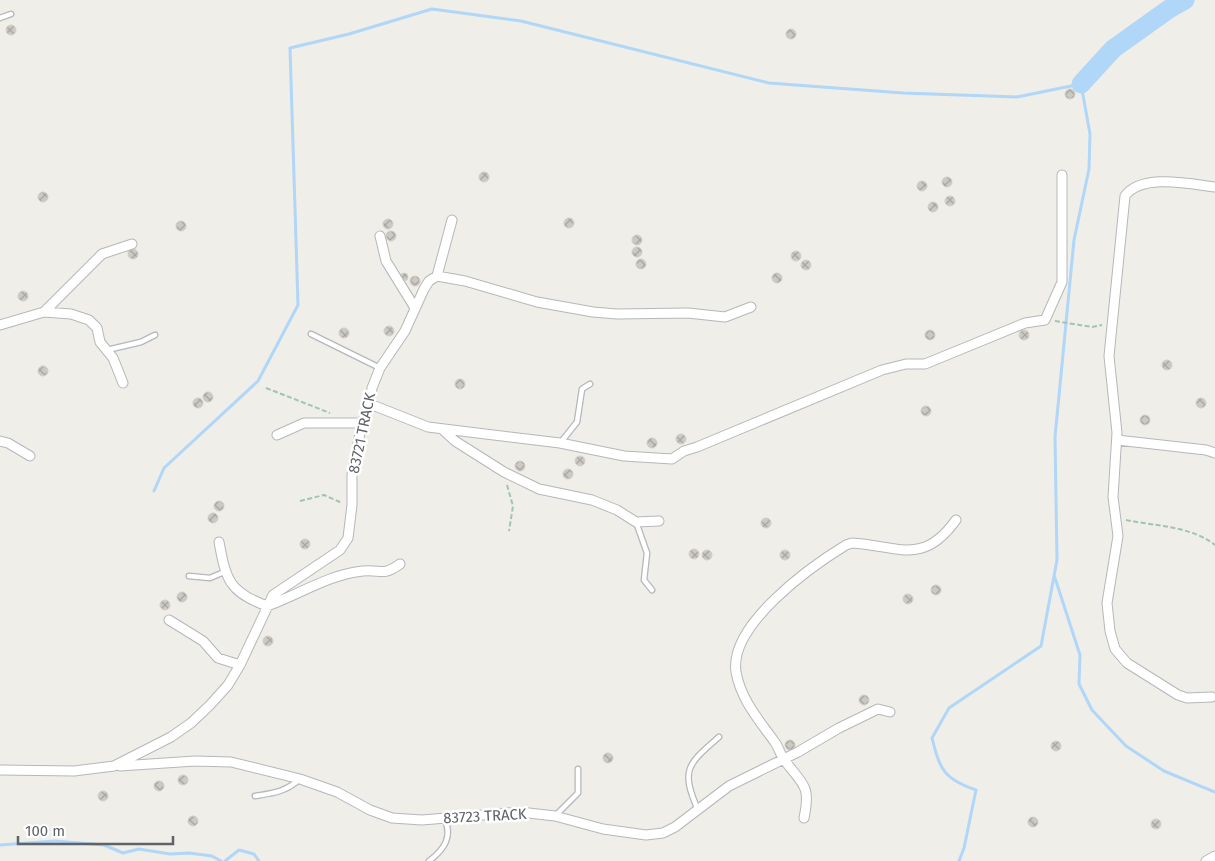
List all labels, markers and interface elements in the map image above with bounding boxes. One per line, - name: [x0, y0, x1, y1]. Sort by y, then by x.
- street label: 83721 TRACK: [345, 391, 379, 475]
- street label: 83723 TRACK: [443, 805, 527, 827]
- scale bar: [18, 814, 172, 846]
- text: 100 m: [25, 822, 65, 840]

